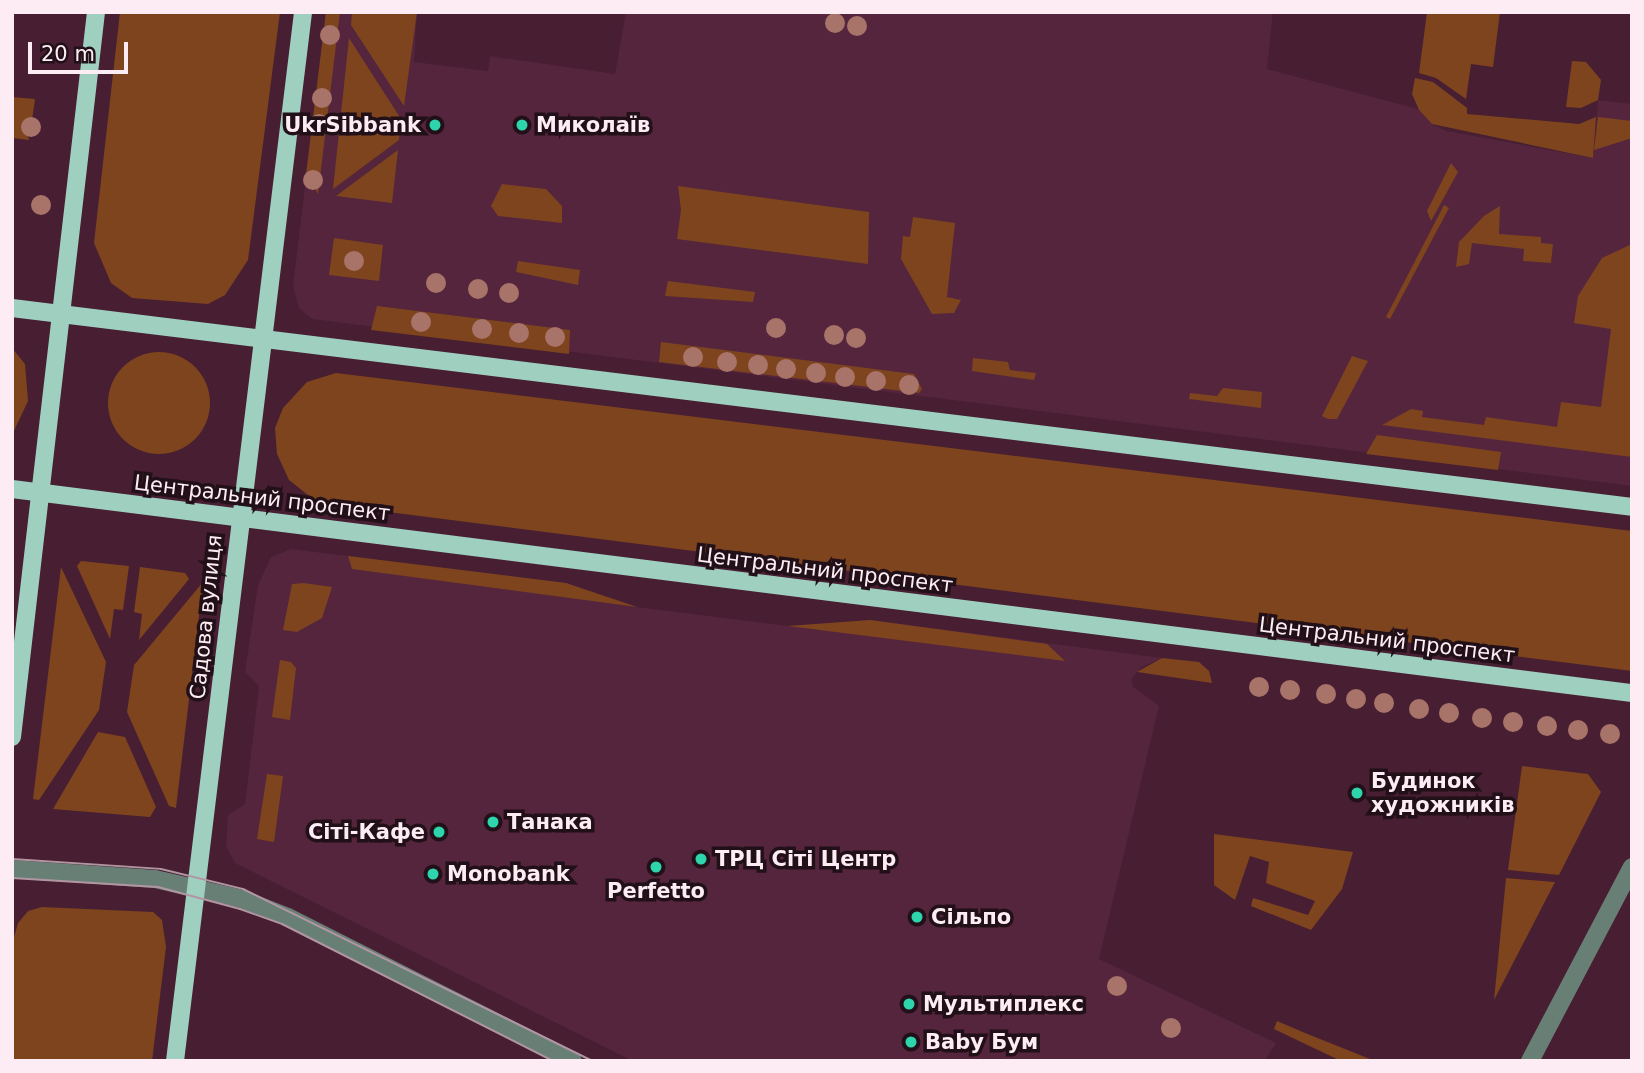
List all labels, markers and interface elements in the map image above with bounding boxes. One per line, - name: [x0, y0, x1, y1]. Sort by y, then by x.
- scale bar: [32, 28, 131, 72]
- text: 20 m: [41, 42, 95, 66]
- place label: UkrSibbank: [284, 112, 421, 138]
- place label: Миколаїв: [536, 112, 650, 138]
- marker: UkrSibbank: [427, 117, 443, 133]
- marker: Миколаїв: [514, 117, 530, 133]
- street label: Центральний проспект: [132, 470, 392, 526]
- street label: Садова вулиця: [185, 533, 227, 701]
- street label: Центральний проспект: [695, 542, 955, 598]
- street label: Центральний проспект: [1257, 612, 1517, 668]
- place label: Будинок художників: [1371, 768, 1514, 818]
- marker: Будинок художників: [1349, 785, 1365, 801]
- place label: Танака: [507, 809, 593, 835]
- marker: Танака: [485, 814, 501, 830]
- place label: Сіті-Кафе: [308, 819, 425, 845]
- marker: Сіті-Кафе: [431, 824, 447, 840]
- place label: ТРЦ Сіті Центр: [715, 846, 896, 872]
- marker: ТРЦ Сіті Центр: [693, 851, 709, 867]
- marker: Perfetto: [648, 859, 664, 875]
- place label: Monobank: [447, 861, 570, 887]
- marker: Monobank: [425, 866, 441, 882]
- place label: Perfetto: [607, 878, 705, 904]
- place label: Сільпо: [931, 904, 1011, 930]
- marker: Сільпо: [909, 909, 925, 925]
- place label: Мультиплекс: [923, 991, 1084, 1017]
- marker: Мультиплекс: [901, 996, 917, 1012]
- place label: Baby Бум: [925, 1029, 1038, 1055]
- marker: Baby Бум: [903, 1034, 919, 1050]

